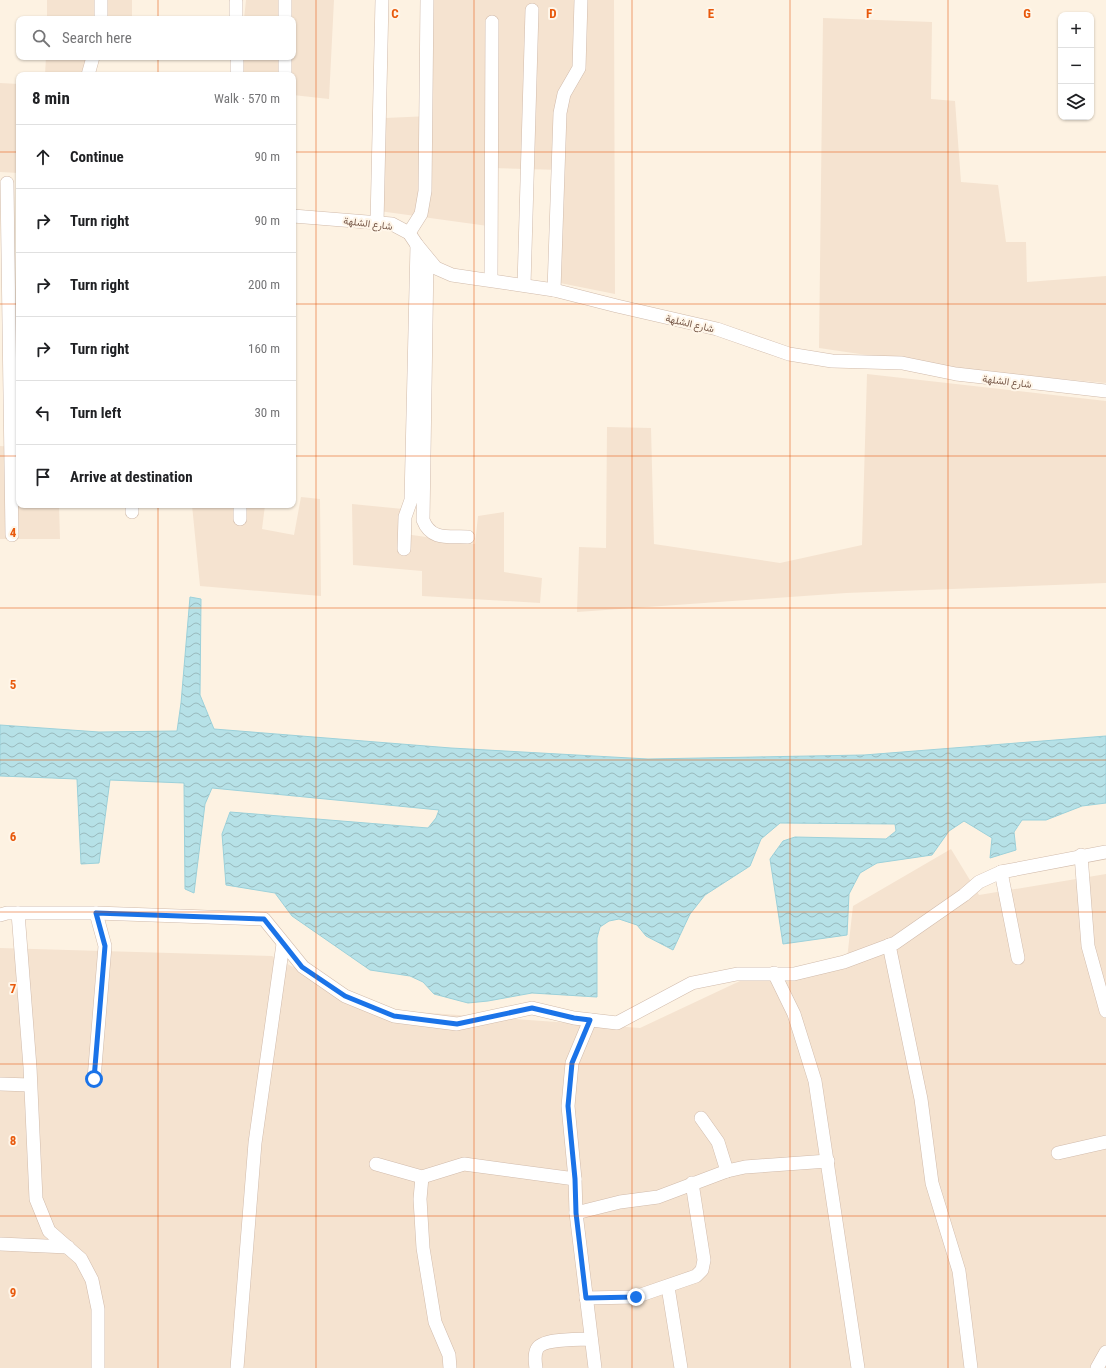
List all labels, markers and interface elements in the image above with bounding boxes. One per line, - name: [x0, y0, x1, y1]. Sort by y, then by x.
- text: C: [391, 6, 399, 21]
- text: D: [549, 6, 557, 21]
- text: E: [708, 6, 715, 21]
- text: F: [866, 6, 872, 21]
- text: G: [1023, 6, 1031, 21]
- map controls: [1058, 12, 1094, 120]
- button: +: [1058, 12, 1094, 48]
- search box: [16, 16, 296, 60]
- icon: search: [30, 27, 52, 49]
- text: Search here: [62, 29, 132, 47]
- button: −: [1058, 48, 1094, 84]
- button: layers: [1058, 84, 1094, 120]
- text: 8 min: [32, 88, 70, 108]
- text: Walk · 570 m: [214, 91, 280, 106]
- icon: ahead: [32, 146, 54, 168]
- text: Continue: [70, 148, 124, 166]
- text: 90 m: [254, 149, 280, 164]
- icon: right: [32, 210, 54, 232]
- text: Turn right: [70, 212, 129, 230]
- text: 90 m: [254, 213, 280, 228]
- street label: شارع الشلهة: [343, 215, 393, 233]
- icon: right: [32, 274, 54, 296]
- text: Turn right: [70, 276, 129, 294]
- text: 200 m: [248, 277, 280, 292]
- street label: شارع الشلهة: [664, 313, 715, 335]
- icon: right: [32, 338, 54, 360]
- text: Turn right: [70, 340, 129, 358]
- text: 160 m: [248, 341, 280, 356]
- street label: شارع الشلهة: [982, 373, 1032, 391]
- icon: left: [32, 402, 54, 424]
- text: Turn left: [70, 404, 121, 422]
- text: 30 m: [254, 405, 280, 420]
- icon: arrive: [32, 466, 54, 488]
- text: Arrive at destination: [70, 468, 193, 486]
- text: 4: [10, 525, 17, 540]
- text: 5: [10, 677, 17, 692]
- text: 6: [10, 829, 17, 844]
- text: 7: [10, 981, 17, 996]
- route start: [85, 1070, 103, 1088]
- text: 8: [10, 1133, 16, 1148]
- text: 9: [10, 1285, 16, 1300]
- route end: [627, 1288, 645, 1306]

